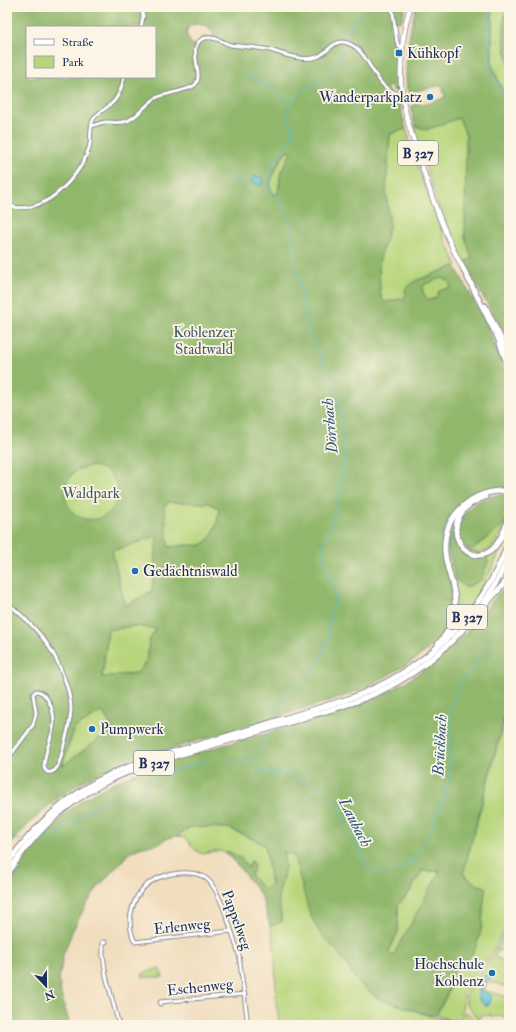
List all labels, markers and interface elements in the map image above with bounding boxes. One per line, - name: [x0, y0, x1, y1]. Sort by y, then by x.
- legend: [26, 26, 156, 78]
- text: Straße: [62, 35, 93, 50]
- place label: Kühkopf: [407, 44, 462, 64]
- marker: Kühkopf: [394, 48, 404, 58]
- text: Park: [62, 55, 84, 70]
- place label: Wanderparkplatz: [318, 88, 422, 108]
- marker: Wanderparkplatz: [425, 92, 435, 102]
- road number: B 327: [398, 141, 438, 165]
- park label: Koblenzer Stadtwald: [173, 323, 235, 359]
- water label: Dörrbach: [318, 397, 342, 455]
- park label: Waldpark: [61, 484, 120, 504]
- place label: Gedächtniswald: [143, 562, 238, 581]
- marker: Gedächtniswald: [130, 566, 140, 576]
- road number: B 327: [447, 605, 487, 629]
- water label: Brückbach: [428, 714, 452, 777]
- place label: Pumpwerk: [100, 720, 164, 740]
- marker: Pumpwerk: [87, 724, 97, 734]
- road number: B 327: [134, 751, 174, 775]
- water label: Laubach: [334, 793, 376, 851]
- street label: Pappelweg: [216, 888, 256, 954]
- street label: Erlenweg: [153, 914, 212, 939]
- place label: Hochschule Koblenz: [414, 955, 484, 991]
- north arrow: [26, 966, 66, 1006]
- marker: Hochschule Koblenz: [487, 968, 497, 978]
- street label: Eschenweg: [166, 975, 235, 1000]
- text: N: [41, 987, 57, 1003]

